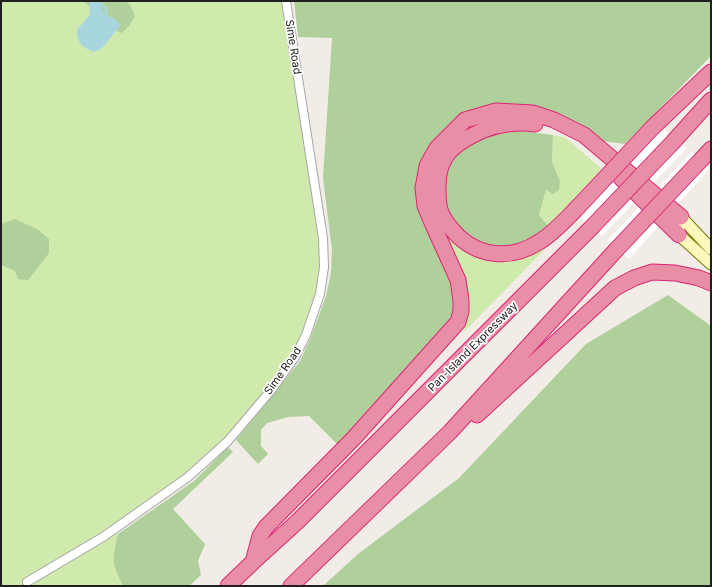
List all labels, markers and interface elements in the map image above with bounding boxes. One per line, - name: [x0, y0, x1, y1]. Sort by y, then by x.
- street label: Sime Road: [282, 19, 304, 75]
- street label: Pan-Island Expressway: [425, 299, 521, 395]
- street label: Sime Road: [262, 345, 304, 397]

